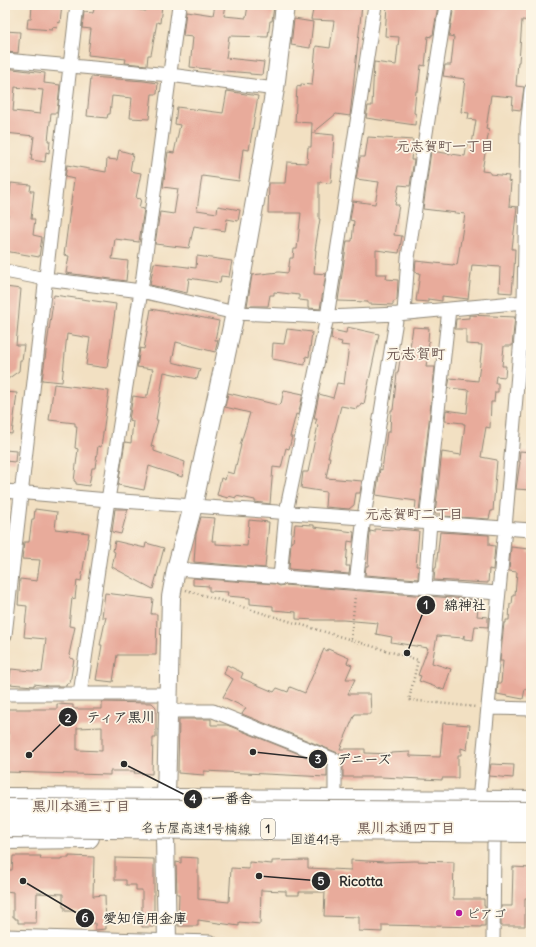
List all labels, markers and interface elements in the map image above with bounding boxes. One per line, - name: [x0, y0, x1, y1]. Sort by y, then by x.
- district label: 元志賀町一丁目: [396, 137, 494, 155]
- district label: 元志賀町: [386, 344, 446, 363]
- district label: 元志賀町二丁目: [365, 505, 463, 523]
- callout: 綿神社: [416, 592, 494, 618]
- text: 綿神社: [444, 596, 486, 614]
- text: 1: [424, 597, 428, 612]
- callout: ティア黒川: [58, 704, 164, 730]
- text: ティア黒川: [86, 708, 156, 726]
- text: 2: [65, 710, 72, 725]
- callout: デニーズ: [308, 746, 400, 772]
- text: デニーズ: [337, 750, 391, 768]
- text: 3: [315, 751, 322, 766]
- callout: 一番舎: [183, 786, 261, 812]
- text: 一番舎: [211, 789, 253, 807]
- text: 4: [190, 791, 197, 806]
- district label: 黒川本通三丁目: [32, 797, 130, 815]
- street label: 名古屋高速1号楠線: [141, 819, 252, 838]
- road number: 1: [261, 819, 275, 839]
- district label: 黒川本通四丁目: [357, 819, 455, 837]
- street label: 国道41号: [290, 831, 342, 848]
- callout: Ricotta: [311, 868, 391, 894]
- text: Ricotta: [339, 872, 383, 890]
- text: 5: [318, 873, 325, 888]
- callout: 愛知信用金庫: [75, 905, 195, 931]
- place label: ピアゴ: [467, 905, 506, 922]
- marker: ピアゴ: [454, 908, 464, 918]
- text: 愛知信用金庫: [103, 909, 187, 927]
- text: 6: [82, 910, 89, 925]

